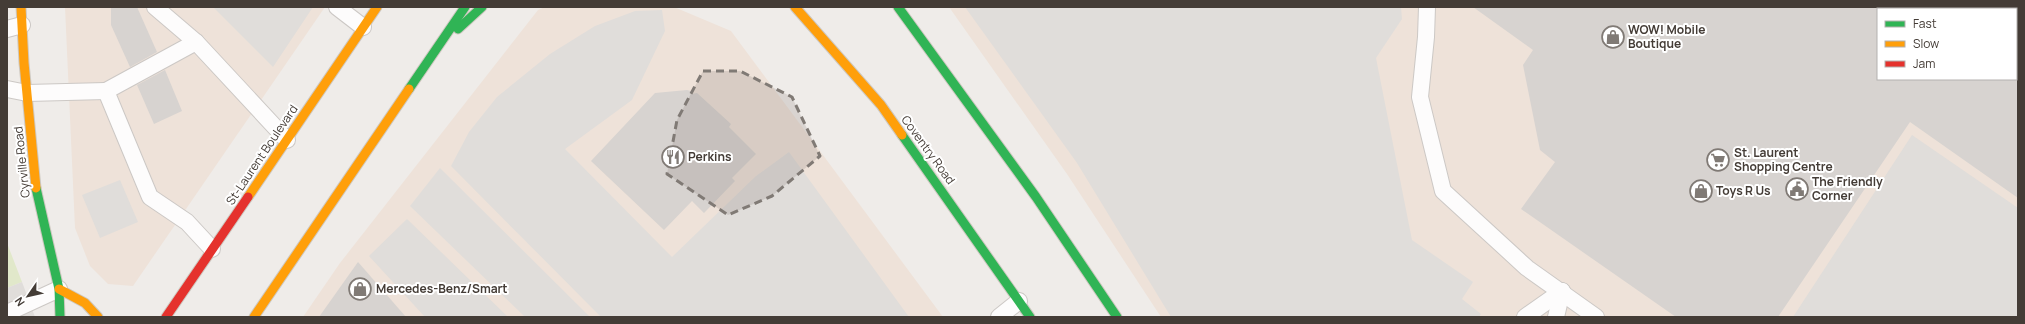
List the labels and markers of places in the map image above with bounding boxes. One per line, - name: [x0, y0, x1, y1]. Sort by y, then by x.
- place label: WOW! Mobile Boutique: [1628, 21, 1706, 52]
- shop icon: WOW! Mobile Boutique: [1600, 24, 1626, 50]
- restaurant icon: Perkins: [660, 144, 686, 170]
- place label: St. Laurent Shopping Centre: [1734, 144, 1833, 175]
- supermarket icon: St. Laurent Shopping Centre: [1705, 147, 1731, 173]
- place label: Perkins: [688, 148, 732, 165]
- place label: The Friendly Corner: [1812, 173, 1883, 204]
- public building icon: The Friendly Corner: [1784, 176, 1810, 202]
- shop icon: Toys R Us: [1688, 178, 1714, 204]
- place label: Toys R Us: [1716, 182, 1771, 199]
- shop icon: Mercedes-Benz/Smart: [347, 276, 373, 302]
- place label: Mercedes-Benz/Smart: [376, 280, 508, 297]

